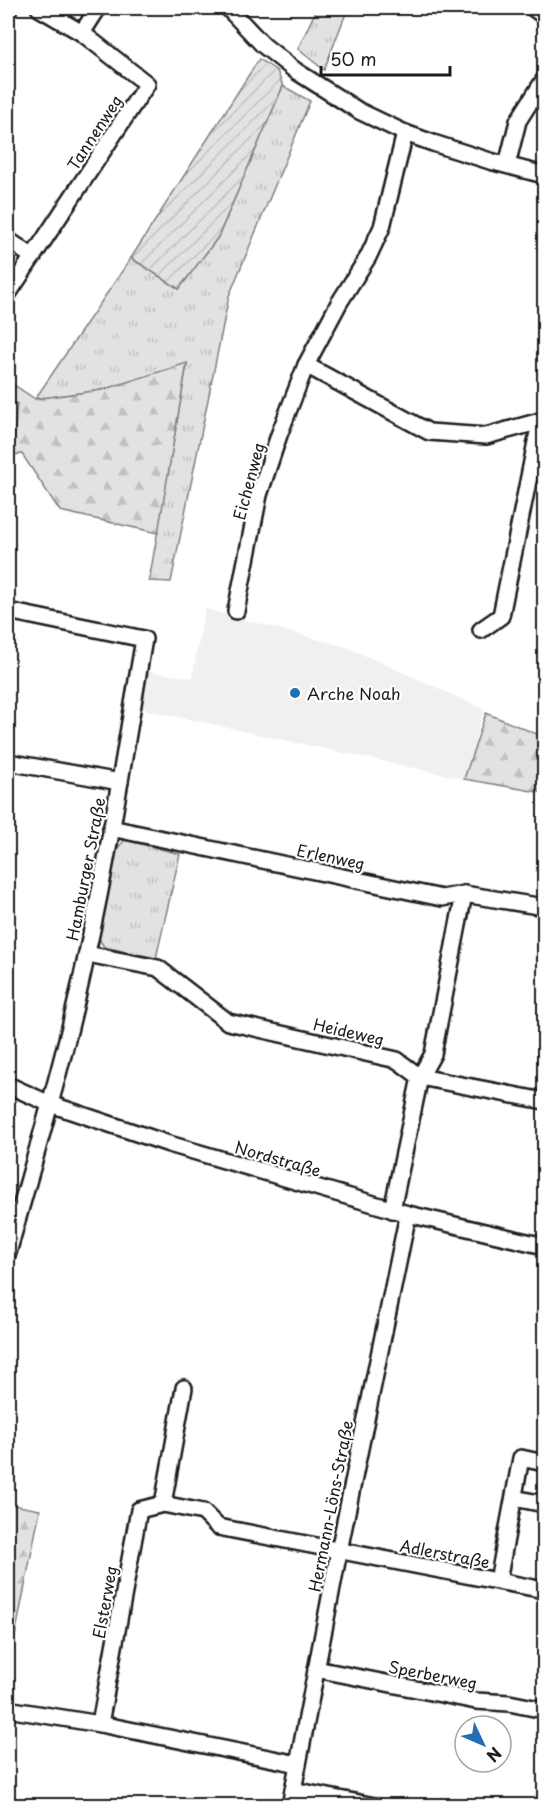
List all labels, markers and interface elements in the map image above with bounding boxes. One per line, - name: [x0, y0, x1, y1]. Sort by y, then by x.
- scale bar: [321, 39, 450, 77]
- text: 50 m: [330, 45, 377, 72]
- street label: Tannenweg: [61, 90, 127, 174]
- street label: Eichenweg: [226, 440, 270, 522]
- place label: Arche Noah: [307, 681, 401, 705]
- marker: Arche Noah: [288, 686, 302, 700]
- street label: Hamburger Straße: [59, 795, 111, 943]
- street label: Erlenweg: [295, 837, 367, 875]
- street label: Heideweg: [311, 1011, 387, 1051]
- street label: Nordstraße: [232, 1134, 324, 1182]
- street label: Hermann-Löns-Straße: [302, 1418, 358, 1594]
- street label: Adlerstraße: [398, 1533, 492, 1573]
- street label: Elsterweg: [86, 1564, 122, 1640]
- street label: Sperberweg: [387, 1654, 479, 1694]
- north arrow: [453, 1714, 513, 1774]
- text: N: [481, 1742, 508, 1768]

